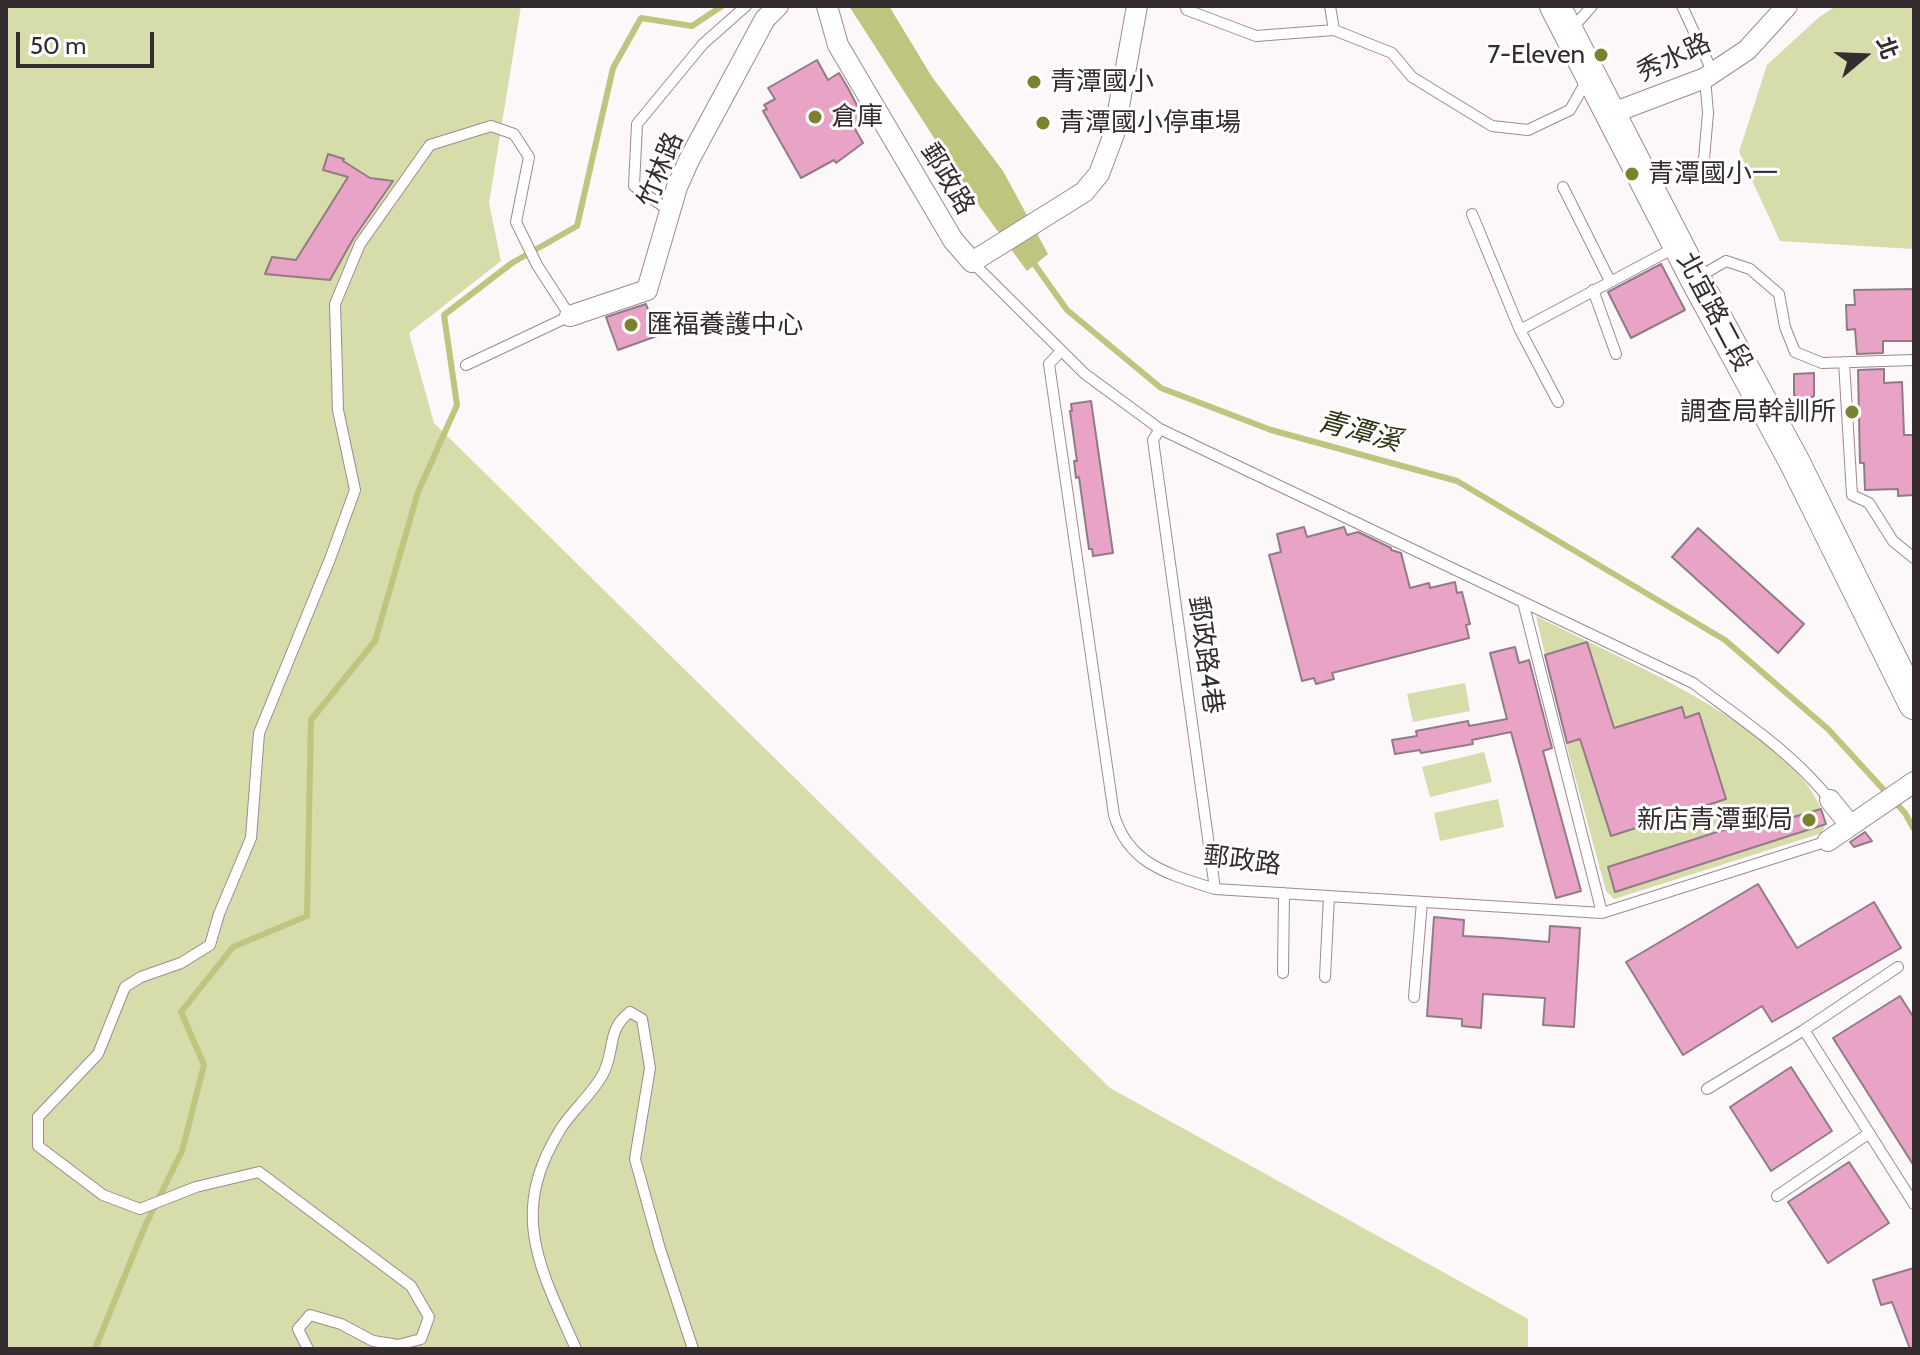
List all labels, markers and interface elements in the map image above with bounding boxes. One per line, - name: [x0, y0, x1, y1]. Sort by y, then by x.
- scale bar: [20, 16, 158, 66]
- north arrow: [1824, 16, 1904, 96]
- street label: 秀水路: [1632, 27, 1716, 89]
- text: 50 m: [30, 31, 86, 60]
- text: 北: [1871, 33, 1904, 63]
- place label: 7-Eleven: [1487, 39, 1585, 71]
- marker: 7-Eleven: [1592, 46, 1610, 64]
- place label: 青潭國小: [1050, 66, 1154, 98]
- marker: 青潭國小: [1025, 73, 1043, 91]
- place label: 倉庫: [831, 101, 883, 133]
- place label: 青潭國小停車場: [1059, 107, 1241, 139]
- marker: 倉庫: [806, 108, 824, 126]
- marker: 青潭國小停車場: [1034, 114, 1052, 132]
- street label: 竹林路: [632, 128, 690, 212]
- street label: 郵政路: [914, 138, 980, 220]
- place label: 青潭國小一: [1648, 158, 1778, 190]
- marker: 青潭國小一: [1623, 165, 1641, 183]
- street label: 北宜路二段: [1670, 247, 1758, 377]
- place label: 匯福養護中心: [647, 309, 803, 341]
- marker: 匯福養護中心: [622, 316, 640, 334]
- place label: 調查局幹訓所: [1680, 396, 1836, 428]
- marker: 調查局幹訓所: [1843, 403, 1861, 421]
- water label: 青潭溪: [1314, 405, 1404, 459]
- street label: 郵政路4巷: [1181, 594, 1229, 716]
- place label: 新店青潭郵局: [1637, 804, 1793, 836]
- marker: 新店青潭郵局: [1800, 811, 1818, 829]
- street label: 郵政路: [1201, 841, 1283, 881]

